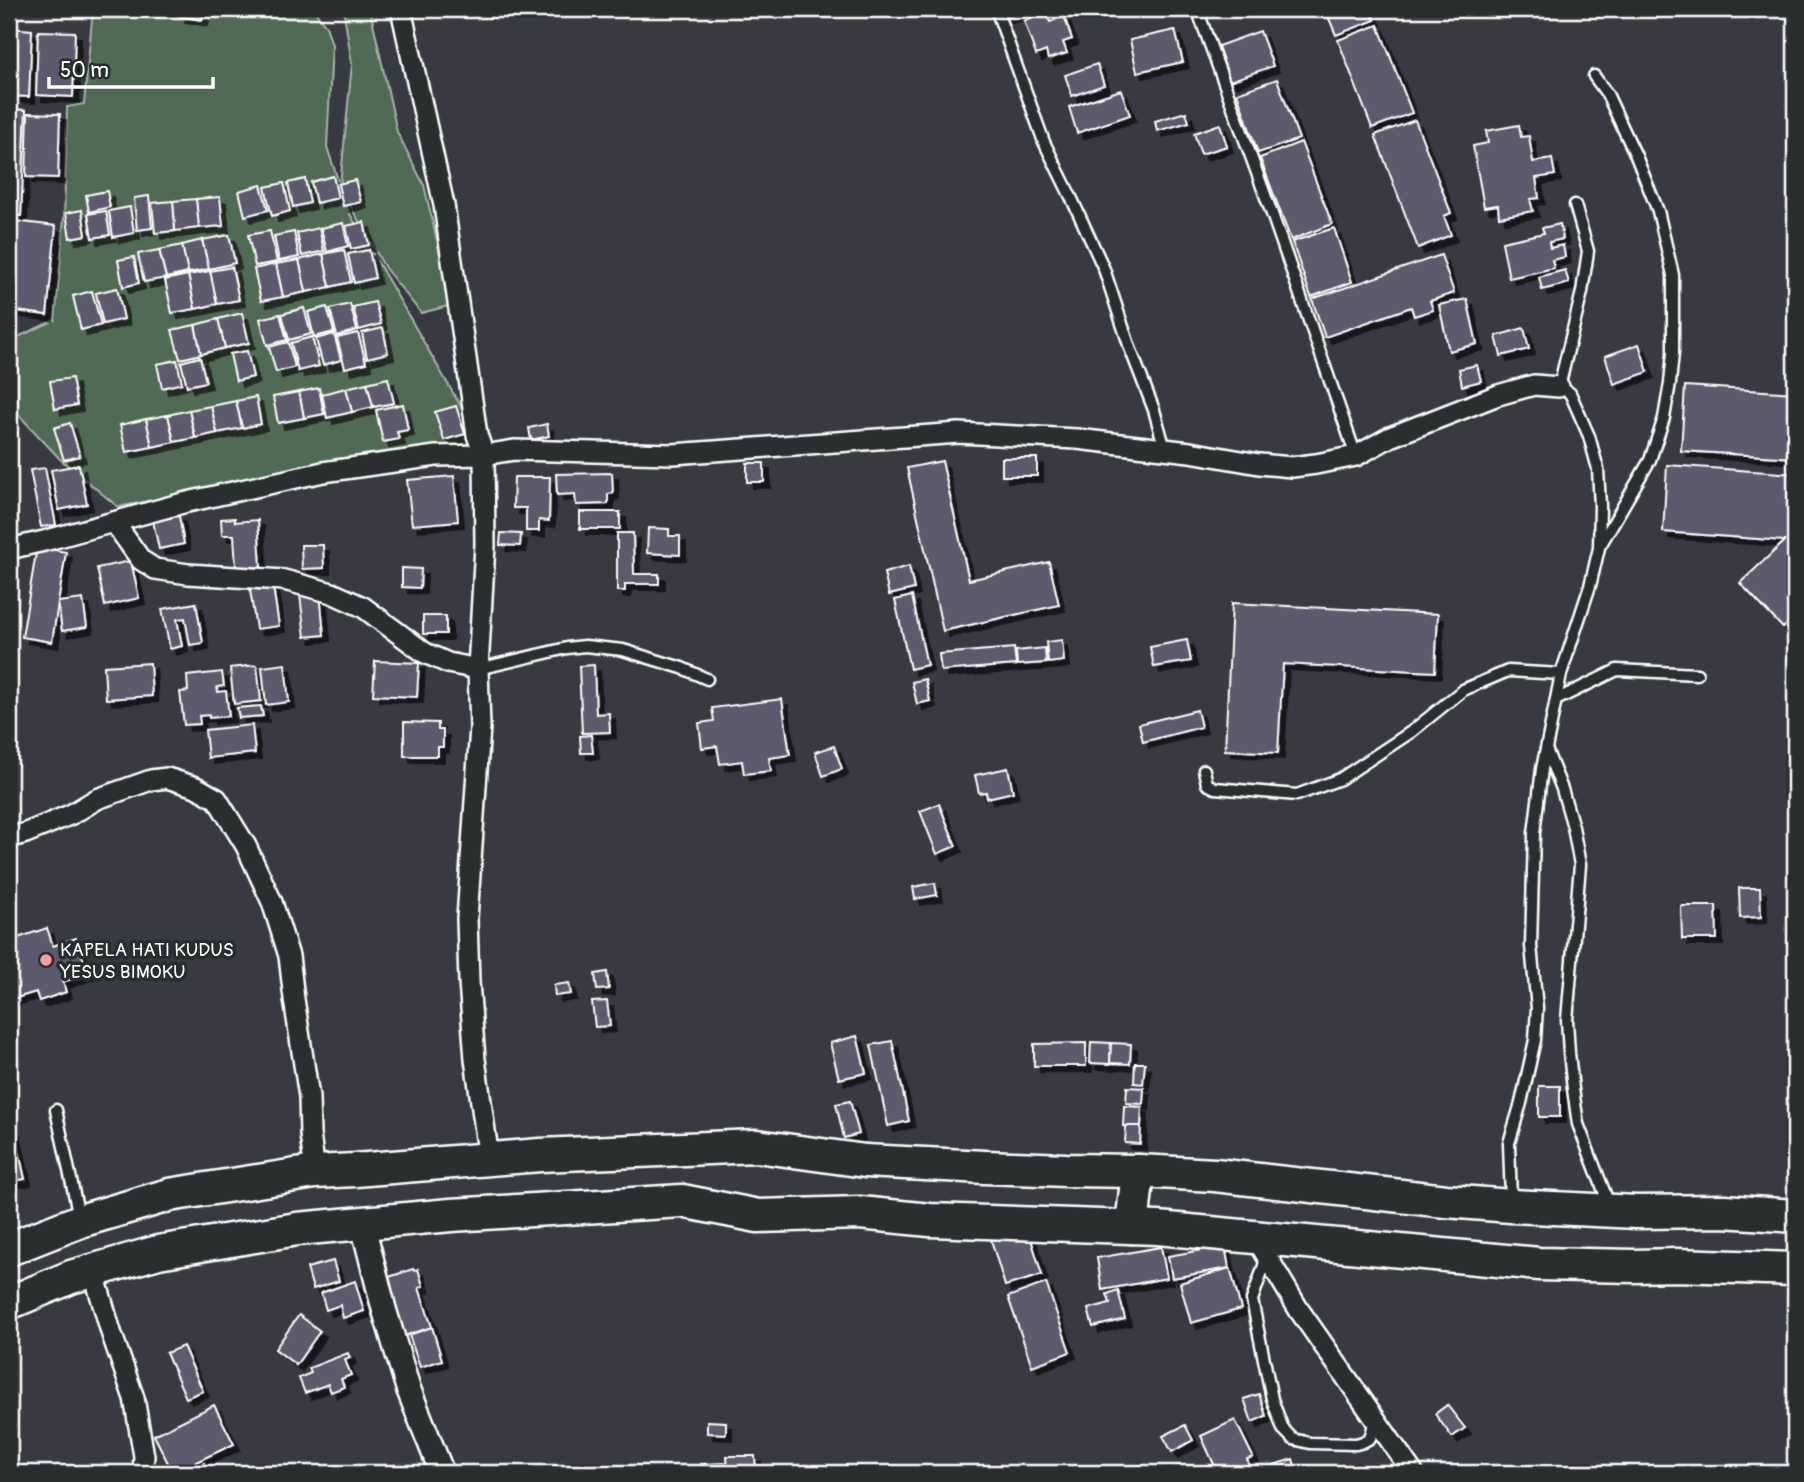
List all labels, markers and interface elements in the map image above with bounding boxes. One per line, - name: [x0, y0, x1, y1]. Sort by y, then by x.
- scale bar: [49, 46, 214, 90]
- text: 50 m: [60, 57, 109, 84]
- place label: KAPELA HATI KUDUS YESUS BIMOKU: [59, 938, 234, 984]
- marker: KAPELA HATI KUDUS YESUS BIMOKU: [38, 952, 54, 968]

